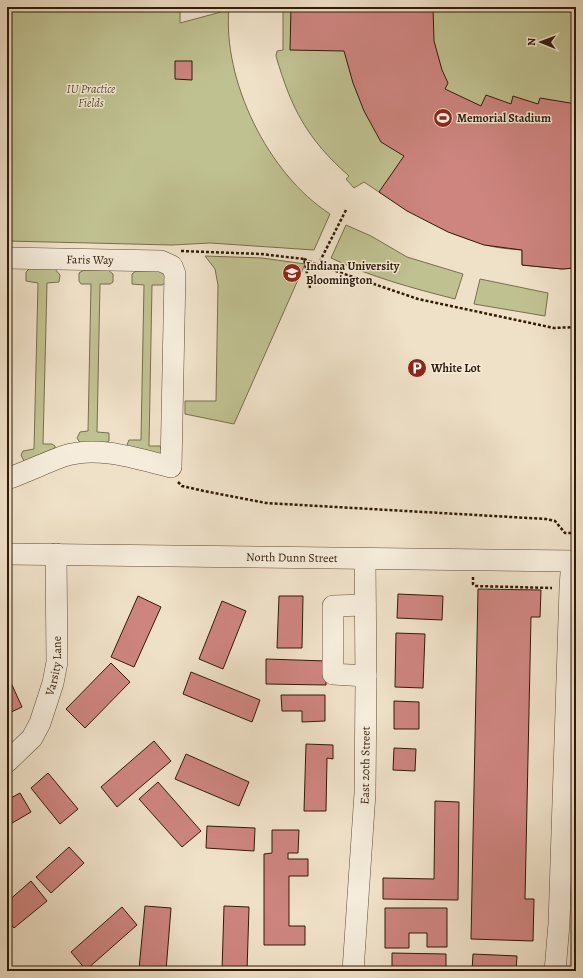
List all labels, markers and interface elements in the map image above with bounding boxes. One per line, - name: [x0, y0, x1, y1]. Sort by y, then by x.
- north arrow: [521, 22, 561, 62]
- text: N: [524, 38, 539, 46]
- park label: IU Practice Fields: [67, 81, 116, 111]
- sports icon: Memorial Stadium: [432, 107, 454, 129]
- place label: Memorial Stadium: [457, 110, 551, 126]
- street label: Faris Way: [66, 251, 114, 268]
- place label: Indiana University Bloomington: [306, 258, 400, 288]
- school or university icon: Indiana University Bloomington: [281, 262, 303, 284]
- parking icon: White Lot: [406, 357, 428, 379]
- place label: White Lot: [430, 360, 481, 376]
- street label: North Dunn Street: [246, 549, 338, 566]
- street label: Varsity Lane: [41, 636, 65, 699]
- street label: East 20th Street: [356, 726, 374, 805]

